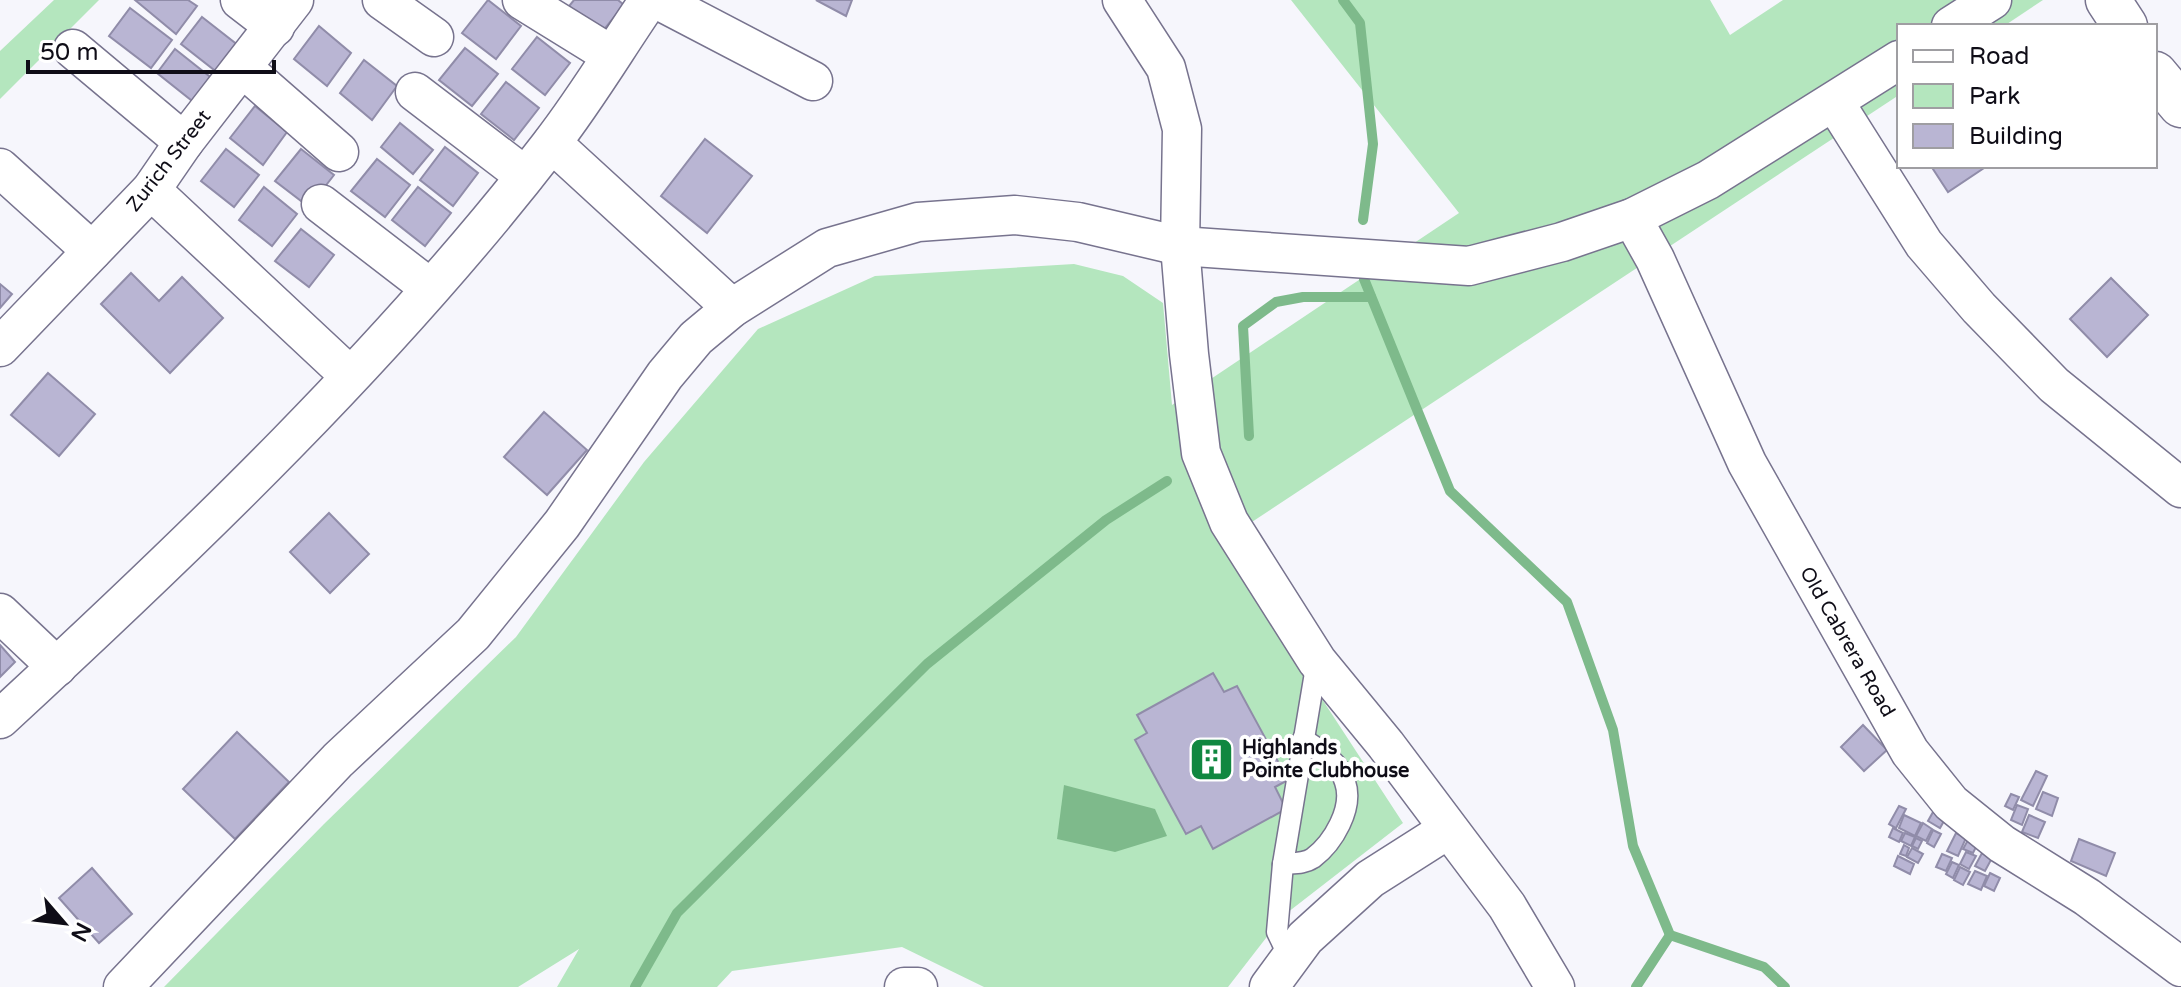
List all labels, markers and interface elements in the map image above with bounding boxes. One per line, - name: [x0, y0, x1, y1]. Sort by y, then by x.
- scale bar: [28, 24, 274, 74]
- legend: [1897, 24, 2157, 168]
- text: 50 m: [40, 38, 98, 67]
- text: Road: [1969, 42, 2029, 71]
- text: Park: [1969, 82, 2020, 111]
- street label: Zurich Street: [122, 105, 216, 217]
- text: Building: [1969, 122, 2063, 151]
- street label: Old Cabrera Road: [1794, 563, 1900, 721]
- building icon: Highlands Pointe Clubhouse: [1187, 736, 1235, 784]
- place label: Highlands Pointe Clubhouse: [1242, 736, 1409, 783]
- north arrow: [24, 883, 104, 963]
- text: N: [65, 918, 96, 946]

